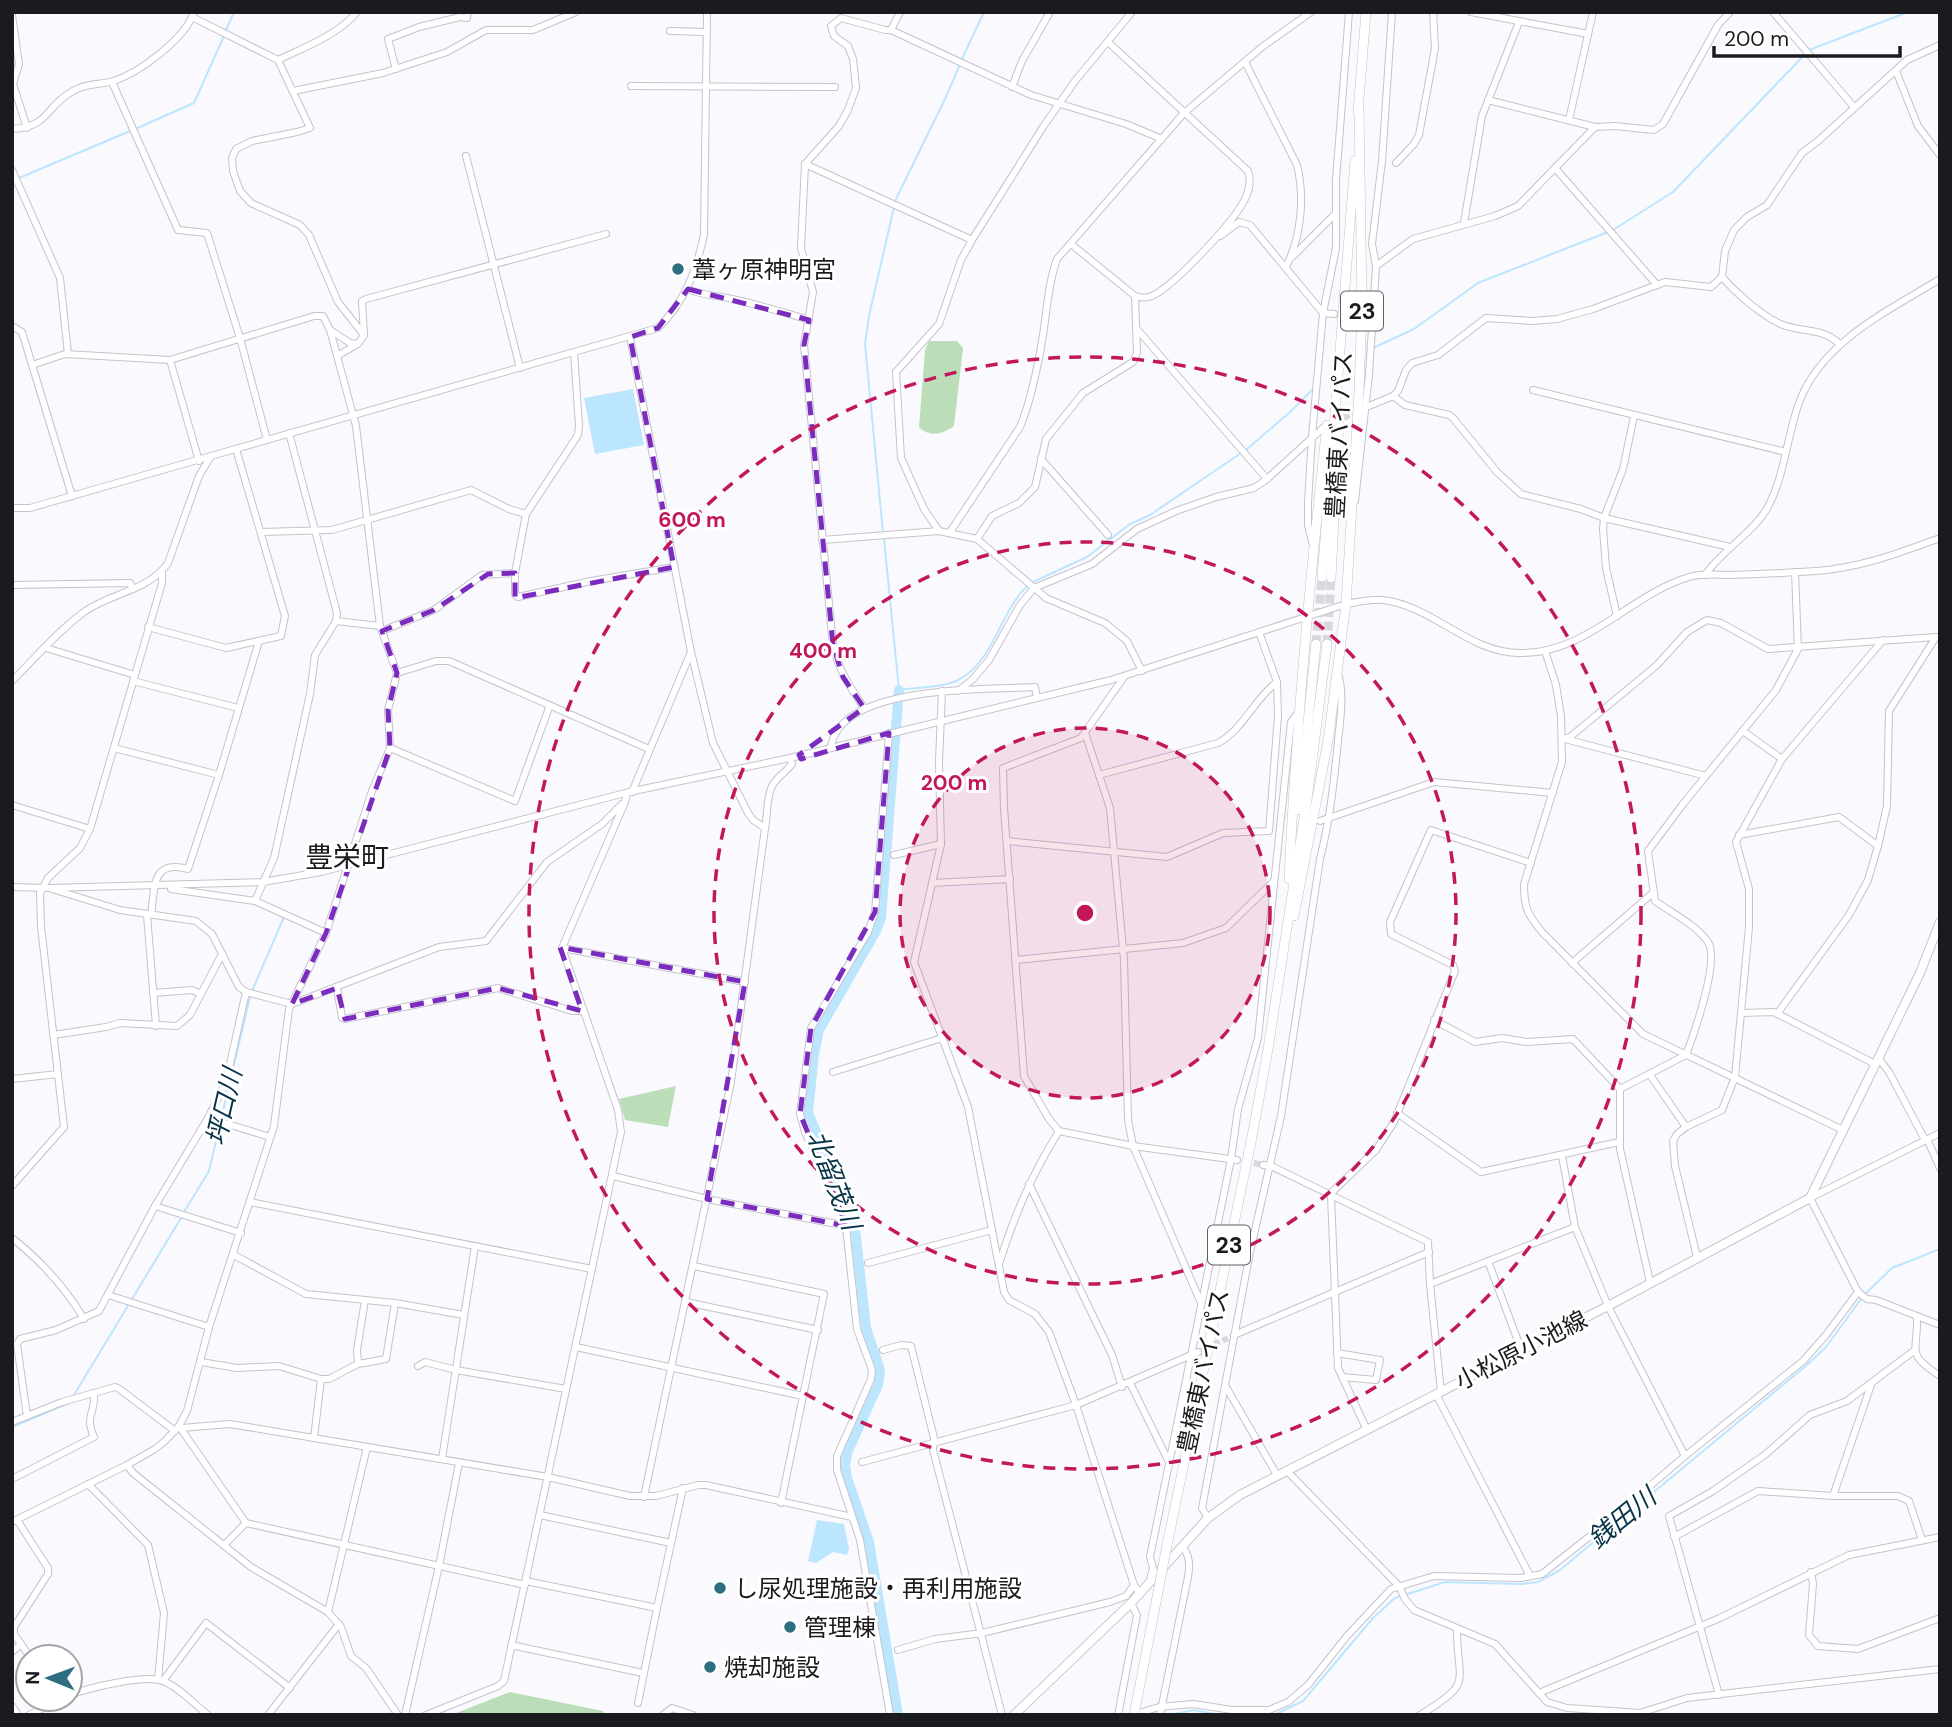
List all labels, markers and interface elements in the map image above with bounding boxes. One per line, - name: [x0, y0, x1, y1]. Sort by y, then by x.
- scale bar: [1714, 14, 1899, 58]
- text: 200 m: [1724, 25, 1789, 53]
- place label: 葦ヶ原神明宮: [692, 254, 836, 285]
- marker: 葦ヶ原神明宮: [670, 261, 686, 277]
- road number: 23: [1341, 292, 1383, 330]
- street label: 豊橋東バイパス: [1319, 351, 1359, 519]
- text: 600 m: [658, 506, 726, 534]
- text: 400 m: [789, 637, 857, 665]
- text: 200 m: [921, 769, 987, 797]
- district label: 豊栄町: [305, 839, 389, 876]
- centre of rings: [1073, 901, 1097, 925]
- water label: 坪口川: [199, 1062, 250, 1149]
- water label: 北留茂川: [799, 1125, 870, 1237]
- road number: 23: [1208, 1226, 1250, 1264]
- street label: 豊橋東バイパス: [1170, 1286, 1236, 1456]
- street label: 小松原小池線: [1450, 1304, 1592, 1396]
- water label: 銭田川: [1581, 1478, 1665, 1556]
- place label: し尿処理施設・再利用施設: [734, 1573, 1022, 1604]
- marker: し尿処理施設・再利用施設: [712, 1580, 728, 1596]
- place label: 管理棟: [804, 1612, 876, 1643]
- marker: 管理棟: [782, 1619, 798, 1635]
- north arrow: [14, 1643, 84, 1713]
- place label: 焼却施設: [724, 1652, 820, 1683]
- marker: 焼却施設: [702, 1659, 718, 1675]
- text: N: [20, 1671, 45, 1685]

